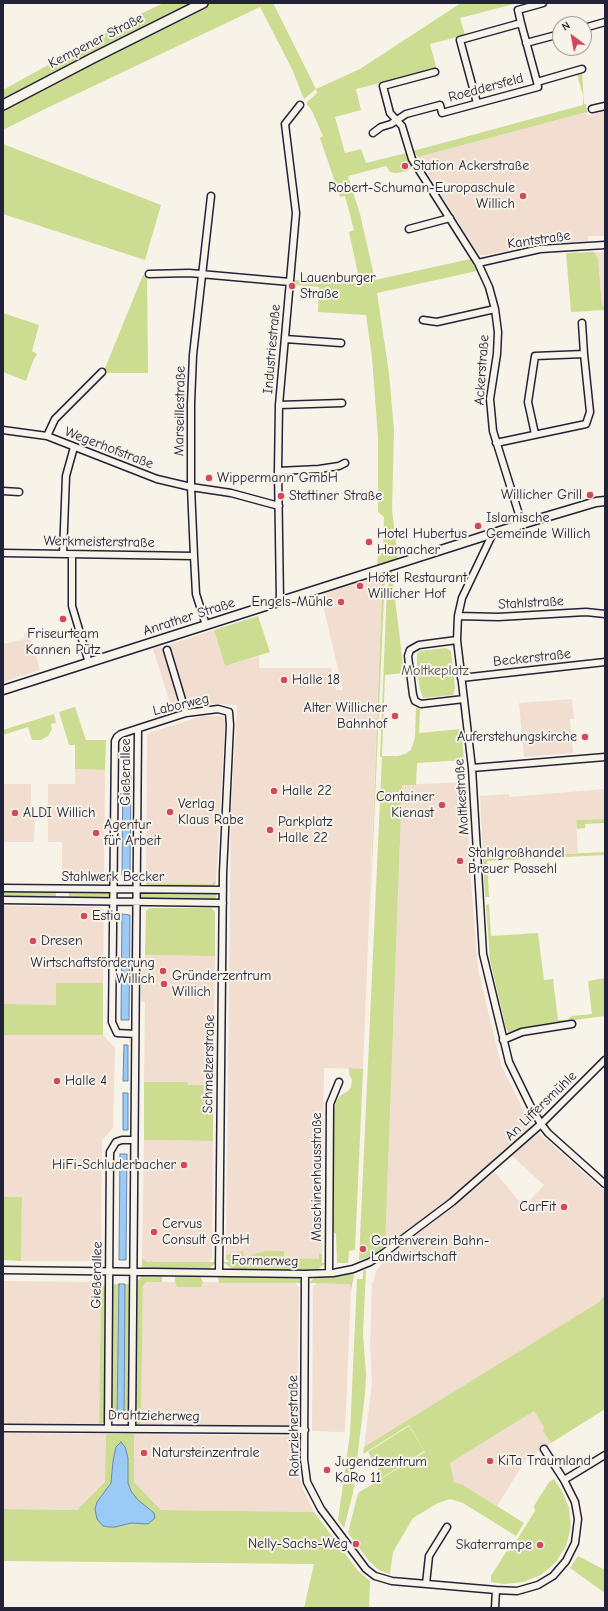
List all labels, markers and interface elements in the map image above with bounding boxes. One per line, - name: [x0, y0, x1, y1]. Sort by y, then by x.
- street label: Kempener Straße: [46, 10, 146, 72]
- north arrow: [552, 16, 592, 56]
- text: N: [559, 19, 572, 34]
- street label: Roeddersfeld: [447, 70, 525, 106]
- place label: Station Ackerstraße: [413, 158, 529, 174]
- marker: Station Ackerstraße: [400, 161, 410, 171]
- place label: Robert-Schuman-Europaschule Willich: [328, 180, 515, 212]
- marker: Robert-Schuman-Europaschule Willich: [518, 191, 528, 201]
- street label: Kantstraße: [506, 227, 572, 253]
- place label: Lauenburger Straße: [300, 270, 376, 302]
- marker: Lauenburger Straße: [287, 281, 297, 291]
- street label: Industriestraße: [260, 303, 284, 395]
- street label: Ackerstraße: [471, 334, 493, 406]
- street label: Marseillestraße: [171, 366, 189, 456]
- street label: Wegerhofstraße: [62, 423, 156, 473]
- place label: Wippermann GmbH: [217, 470, 338, 486]
- marker: Wippermann GmbH: [204, 473, 214, 483]
- place label: Willicher Grill: [501, 487, 582, 503]
- place label: Stettiner Straße: [289, 488, 382, 504]
- marker: Willicher Grill: [585, 490, 595, 500]
- marker: Stettiner Straße: [276, 491, 286, 501]
- place label: Islamische Gemeinde Willich: [486, 510, 591, 542]
- marker: Islamische Gemeinde Willich: [473, 521, 483, 531]
- place label: Hotel Hubertus Hamacher: [377, 526, 467, 558]
- street label: Werkmeisterstraße: [43, 533, 155, 551]
- marker: Hotel Hubertus Hamacher: [364, 537, 374, 547]
- place label: Hotel Restaurant Willicher Hof: [368, 570, 467, 602]
- marker: Hotel Restaurant Willicher Hof: [355, 581, 365, 591]
- street label: Stahlstraße: [498, 593, 564, 613]
- street label: Anrather Straße: [141, 594, 237, 640]
- place label: Engels-Mühle: [251, 594, 333, 610]
- marker: Engels-Mühle: [336, 597, 346, 607]
- marker: Friseurteam Kannen Pütz: [58, 614, 68, 624]
- place label: Friseurteam Kannen Pütz: [25, 626, 101, 658]
- street label: Beckerstraße: [492, 646, 572, 670]
- park label: Moltkeplatz: [401, 663, 469, 679]
- place label: Halle 18: [292, 672, 340, 688]
- marker: Halle 18: [279, 675, 289, 685]
- street label: Laborweg: [151, 690, 211, 720]
- place label: Alter Willicher Bahnhof: [304, 700, 387, 732]
- marker: Alter Willicher Bahnhof: [390, 711, 400, 721]
- place label: Auferstehungskirche: [457, 729, 577, 745]
- marker: Auferstehungskirche: [580, 732, 590, 742]
- street label: Gießerallee: [118, 738, 134, 806]
- street label: Moltkestraße: [451, 758, 473, 836]
- place label: Halle 22: [282, 783, 332, 799]
- marker: Halle 22: [269, 786, 279, 796]
- place label: Container Kienast: [376, 789, 434, 822]
- place label: Verlag Klaus Rabe: [178, 796, 244, 828]
- marker: Container Kienast: [437, 800, 447, 810]
- place label: ALDI Willich: [23, 805, 96, 821]
- marker: Verlag Klaus Rabe: [165, 807, 175, 817]
- marker: ALDI Willich: [10, 808, 20, 818]
- place label: Parkplatz Halle 22: [278, 814, 333, 846]
- place label: Agentur für Arbeit: [104, 817, 161, 850]
- marker: Parkplatz Halle 22: [265, 825, 275, 835]
- marker: Agentur für Arbeit: [91, 828, 101, 838]
- place label: Stahlgroßhandel Breuer Possehl: [468, 845, 565, 878]
- marker: Stahlgroßhandel Breuer Possehl: [455, 856, 465, 866]
- street label: Stahlwerk Becker: [62, 869, 164, 885]
- place label: Estia: [92, 908, 121, 924]
- marker: Estia: [79, 911, 89, 921]
- place label: Dresen: [41, 933, 83, 949]
- marker: Dresen: [28, 936, 38, 946]
- place label: Wirtschaftsförderung Willich: [31, 955, 155, 988]
- marker: Wirtschaftsförderung Willich: [158, 966, 168, 976]
- place label: Gründerzentrum Willich: [172, 968, 271, 1000]
- marker: Gründerzentrum Willich: [159, 979, 169, 989]
- street label: Schmelzerstraße: [200, 1015, 218, 1113]
- street label: An Liffersmühle: [502, 1068, 580, 1144]
- place label: Halle 4: [65, 1073, 107, 1089]
- marker: Halle 4: [52, 1076, 62, 1086]
- street label: Maschinenhausstraße: [309, 1112, 325, 1242]
- place label: HiFi-Schluderbacher: [52, 1157, 176, 1173]
- marker: HiFi-Schluderbacher: [179, 1160, 189, 1170]
- place label: CarFit: [519, 1199, 556, 1215]
- marker: CarFit: [559, 1202, 569, 1212]
- place label: Cervus Consult GmbH: [162, 1216, 250, 1248]
- marker: Cervus Consult GmbH: [149, 1227, 159, 1237]
- place label: Gartenverein Bahn- Landwirtschaft: [371, 1233, 489, 1266]
- street label: Gießerallee: [88, 1241, 106, 1309]
- marker: Gartenverein Bahn- Landwirtschaft: [358, 1244, 368, 1254]
- street label: Formerweg: [231, 1252, 299, 1270]
- street label: Rohrzieherstraße: [285, 1375, 303, 1477]
- street label: Drahtzieherweg: [108, 1407, 200, 1425]
- place label: Natursteinzentrale: [152, 1445, 260, 1461]
- marker: Natursteinzentrale: [139, 1448, 149, 1458]
- place label: KiTa Traumland: [498, 1453, 591, 1469]
- place label: Jugendzentrum KaRo 11: [335, 1454, 427, 1486]
- marker: KiTa Traumland: [485, 1456, 495, 1466]
- marker: Jugendzentrum KaRo 11: [322, 1465, 332, 1475]
- place label: Nelly-Sachs-Weg: [248, 1536, 348, 1552]
- place label: Skaterrampe: [456, 1537, 532, 1553]
- marker: Nelly-Sachs-Weg: [351, 1539, 361, 1549]
- marker: Skaterrampe: [535, 1540, 545, 1550]

